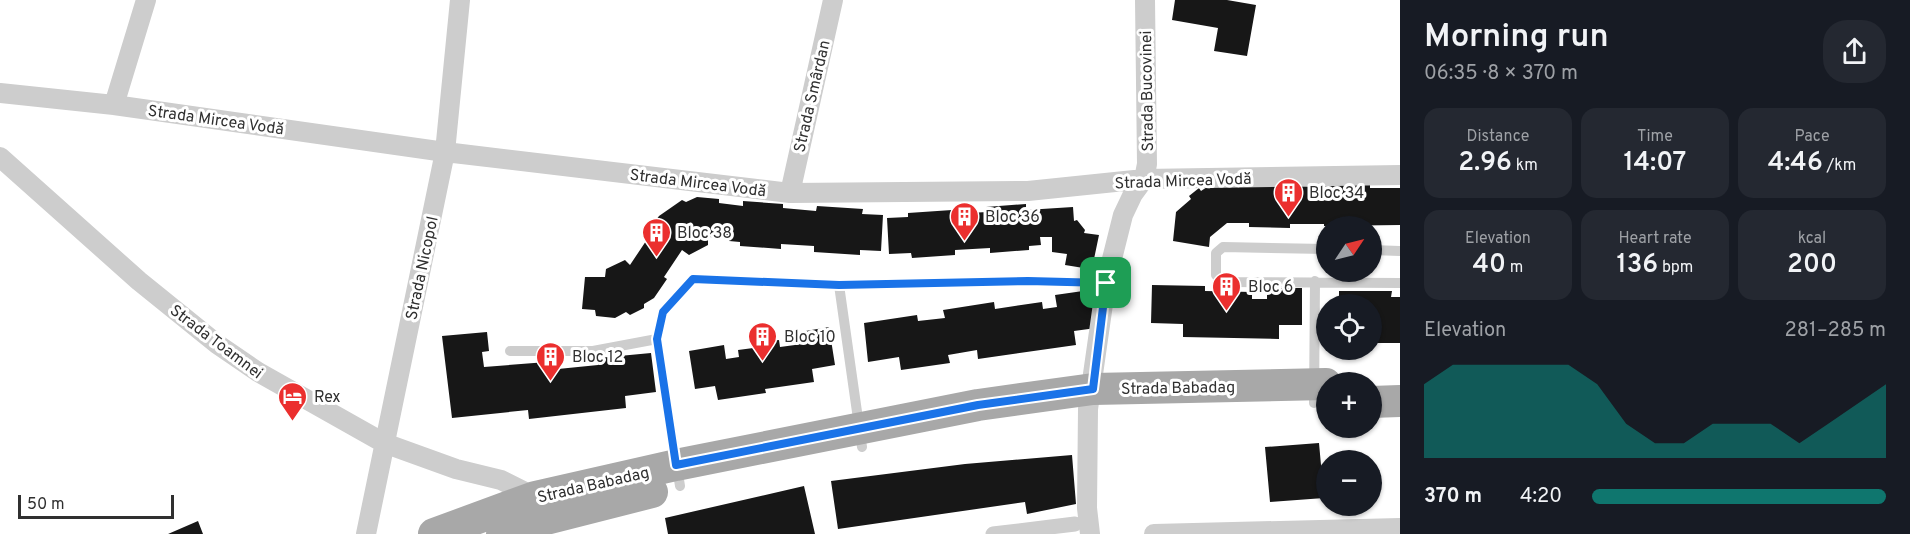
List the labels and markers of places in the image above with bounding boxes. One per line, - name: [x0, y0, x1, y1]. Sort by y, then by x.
- building icon: Bloc 34: [1272, 176, 1304, 218]
- place label: Bloc 34: [1309, 184, 1364, 204]
- building icon: Bloc 36: [948, 200, 980, 242]
- place label: Bloc 36: [985, 208, 1040, 228]
- building icon: Bloc 38: [640, 216, 672, 258]
- place label: Bloc 38: [677, 224, 732, 244]
- pin: [1080, 257, 1131, 308]
- building icon: Bloc 6: [1211, 270, 1243, 312]
- place label: Bloc 6: [1248, 278, 1293, 298]
- building icon: Bloc 10: [747, 320, 779, 362]
- place label: Bloc 10: [784, 328, 836, 348]
- building icon: Bloc 12: [535, 340, 567, 382]
- place label: Bloc 12: [572, 348, 623, 368]
- hotel icon: Rex: [277, 380, 309, 422]
- place label: Rex: [314, 388, 341, 408]

